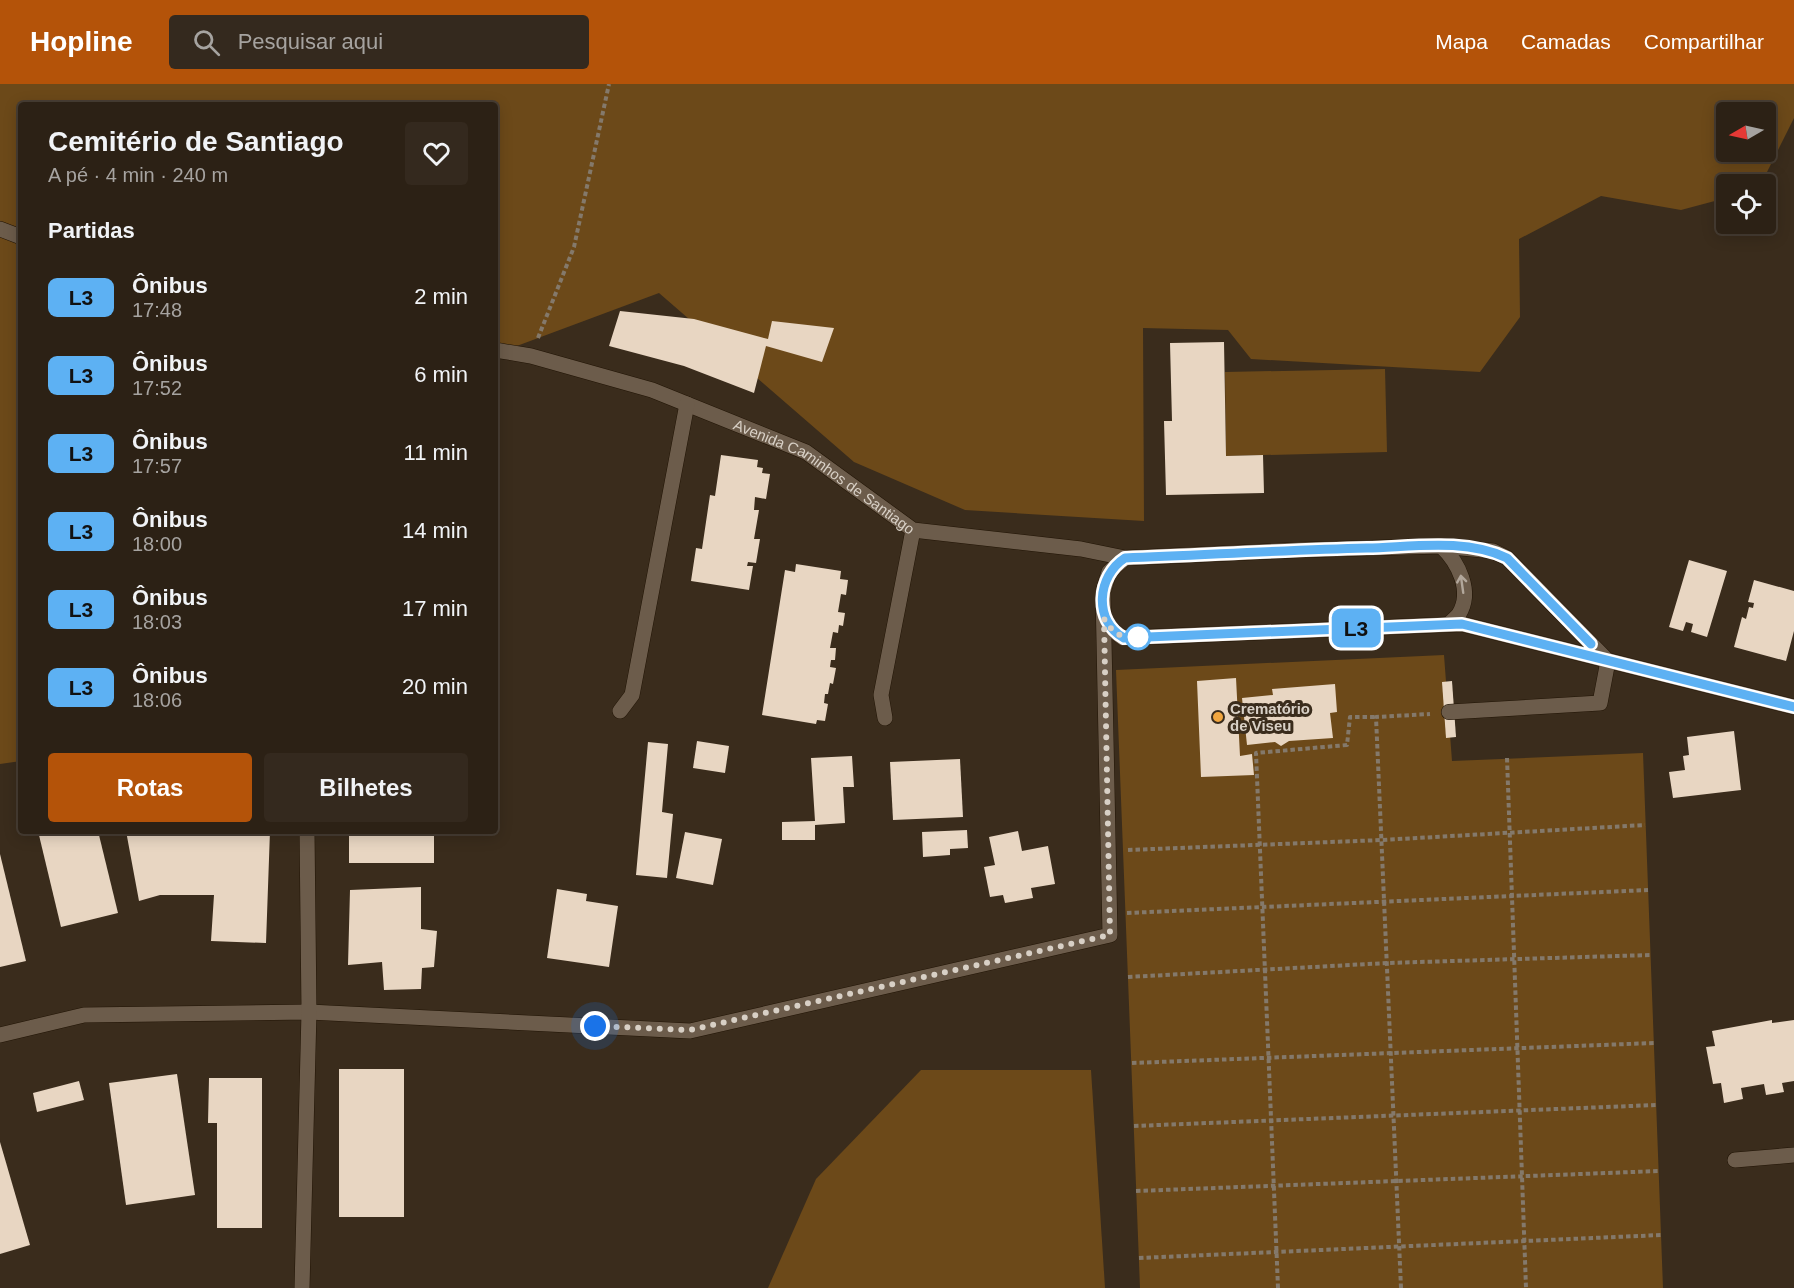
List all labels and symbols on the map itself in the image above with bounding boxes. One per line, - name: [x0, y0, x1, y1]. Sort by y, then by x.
- north arrow: [1716, 102, 1776, 162]
- street label: Avenida Caminhos de Santiago: [731, 415, 918, 537]
- one-way arrow: [1456, 574, 1467, 594]
- line badge: L3: [1329, 608, 1383, 648]
- unlabelled marker: [1125, 624, 1151, 650]
- place label: Crematório de Viseu: [1230, 700, 1310, 734]
- marker: Crematório de Viseu: [1211, 710, 1225, 724]
- your location: [580, 1011, 610, 1041]

